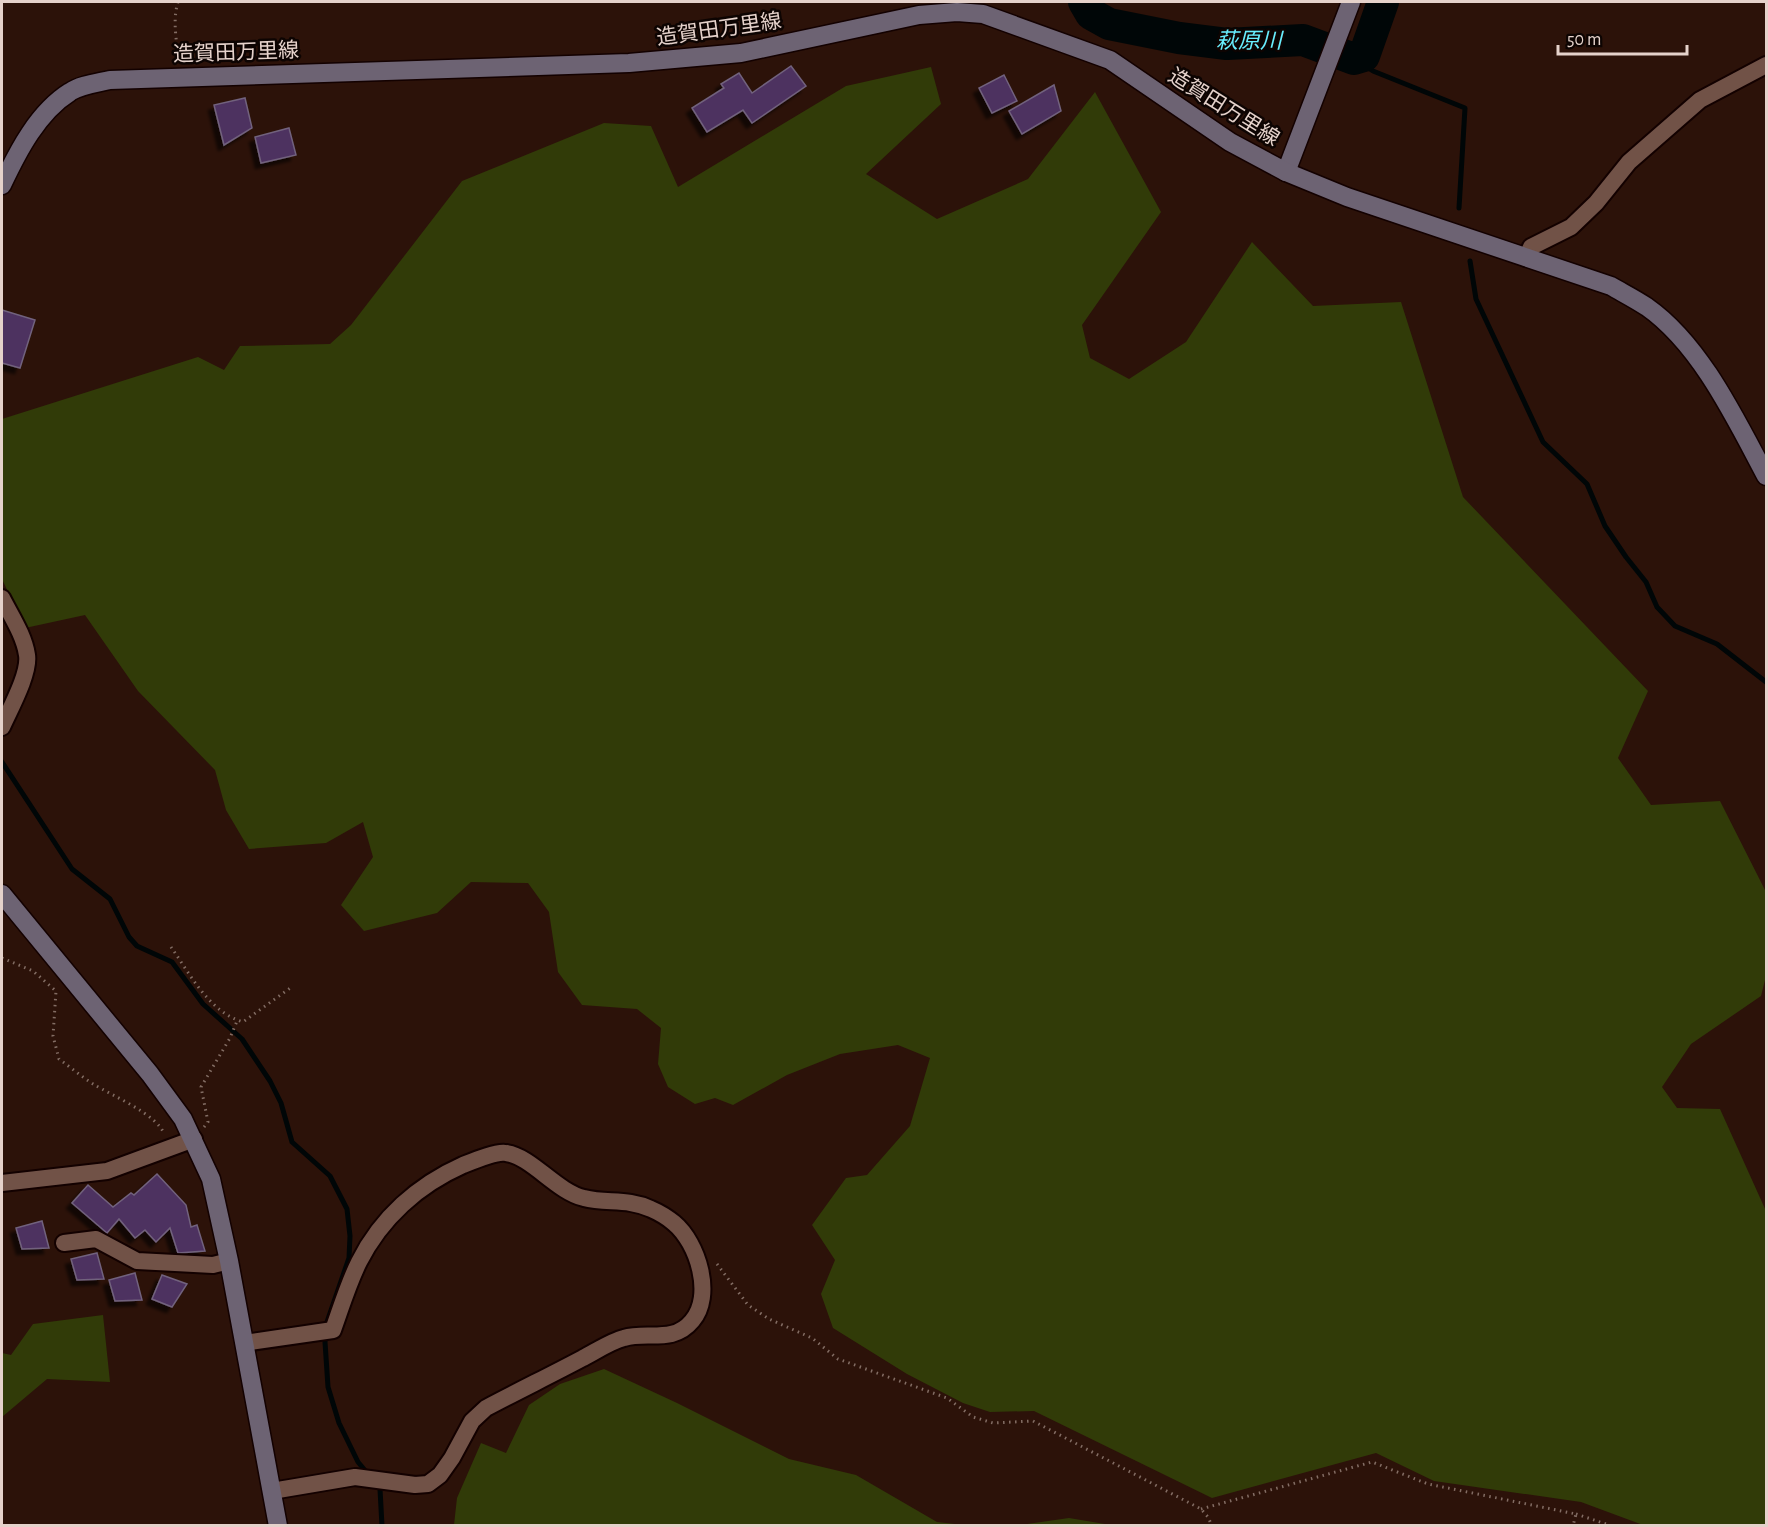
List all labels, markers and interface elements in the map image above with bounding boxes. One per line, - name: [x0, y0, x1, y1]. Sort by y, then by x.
- street label: 造賀田万里線: [655, 9, 783, 49]
- scale bar: [1558, 18, 1687, 56]
- water label: 萩原川: [1216, 29, 1284, 52]
- text: 50 m: [1567, 31, 1601, 49]
- street label: 造賀田万里線: [173, 39, 299, 65]
- street label: 造賀田万里線: [1165, 64, 1283, 150]

